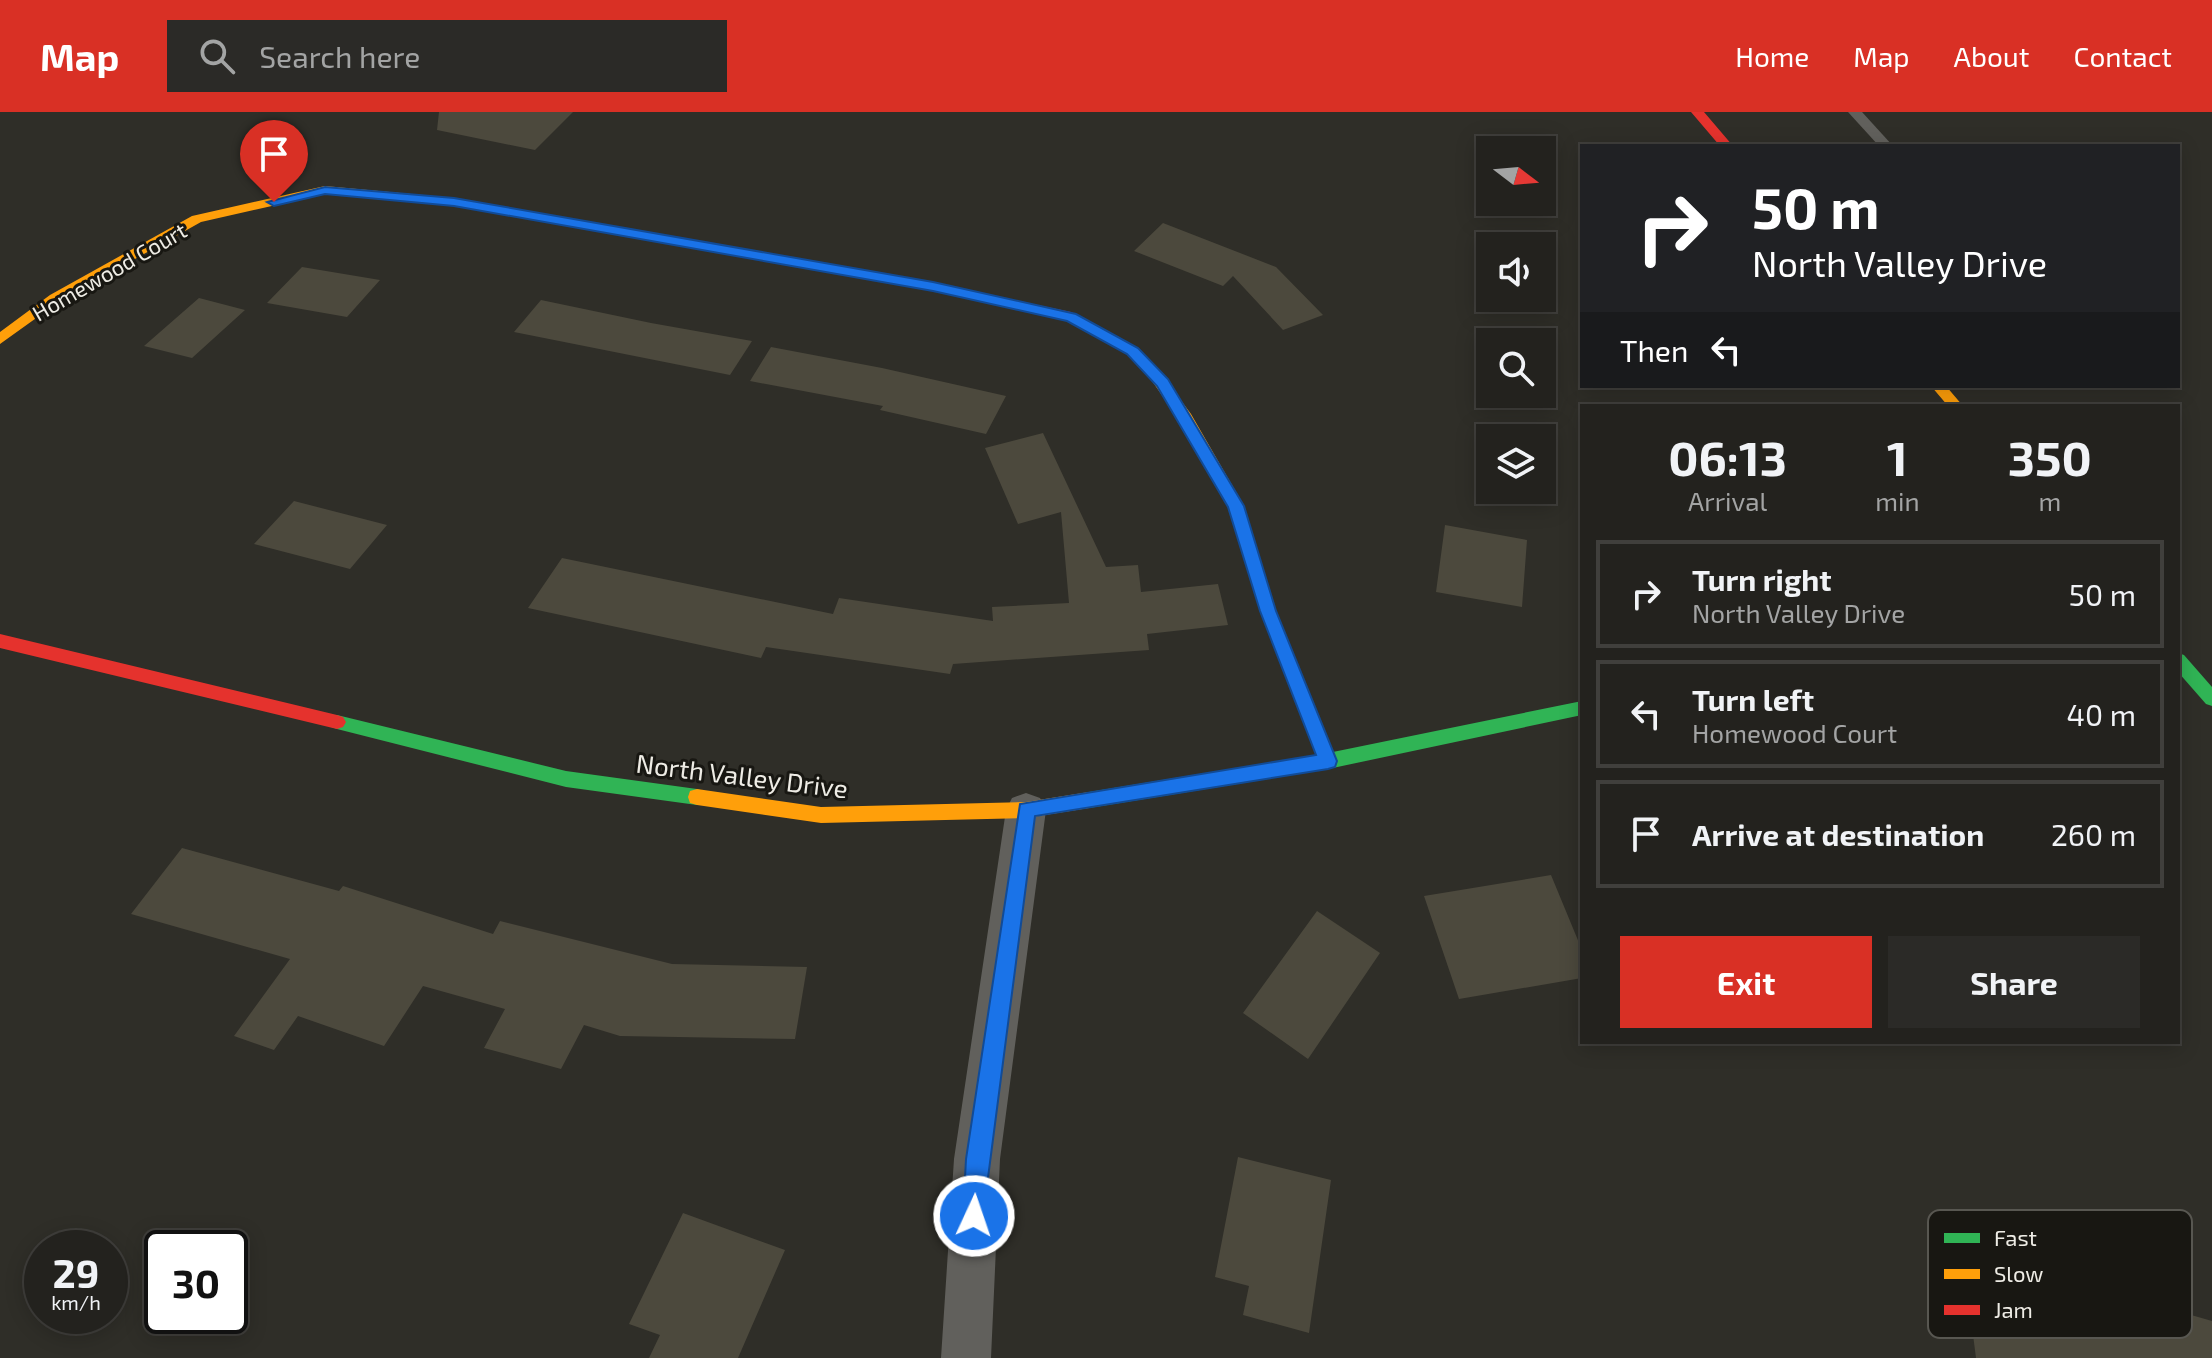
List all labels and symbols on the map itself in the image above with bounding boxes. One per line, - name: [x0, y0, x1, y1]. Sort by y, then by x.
- pin: [240, 120, 308, 202]
- north arrow: [1476, 136, 1556, 216]
- street label: Homewood Court: [27, 216, 191, 326]
- street label: North Valley Drive: [634, 747, 850, 803]
- position arrow: [932, 1174, 1016, 1258]
- legend: [1928, 1210, 2192, 1338]
- text: Fast: [1994, 1224, 2037, 1250]
- speed limit sign: 30: [144, 1230, 248, 1334]
- text: Slow: [1994, 1260, 2043, 1286]
- text: Jam: [1994, 1296, 2033, 1322]

